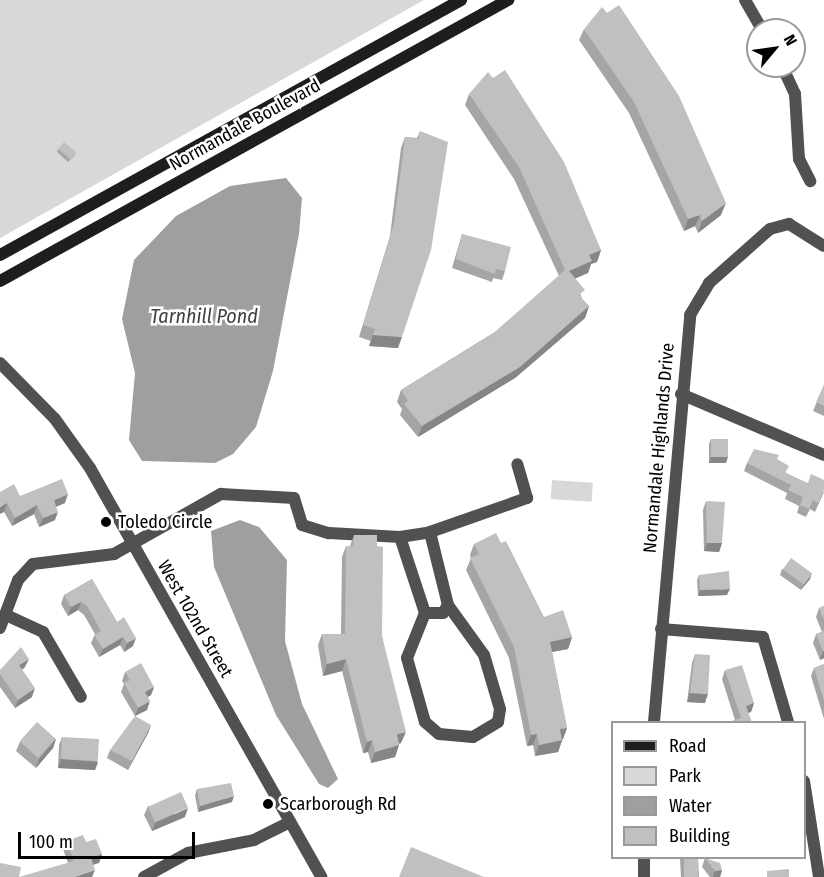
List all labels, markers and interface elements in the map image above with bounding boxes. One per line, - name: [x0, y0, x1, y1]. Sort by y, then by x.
- north arrow: [746, 18, 806, 78]
- text: N: [780, 31, 801, 49]
- street label: Normandale Boulevard: [166, 75, 324, 175]
- water label: Tarnhill Pond: [150, 304, 258, 328]
- street label: Normandale Highlands Drive: [639, 342, 679, 554]
- place label: Toledo Circle: [118, 511, 212, 533]
- marker: Toledo Circle: [99, 515, 113, 529]
- street label: West 102nd Street: [153, 557, 237, 681]
- legend: [611, 721, 806, 859]
- text: Road: [669, 735, 706, 757]
- text: Park: [669, 765, 701, 787]
- place label: Scarborough Rd: [280, 793, 397, 815]
- text: Water: [669, 795, 712, 817]
- marker: Scarborough Rd: [261, 797, 275, 811]
- scale bar: [21, 820, 198, 858]
- text: Building: [669, 825, 730, 847]
- text: 100 m: [29, 831, 73, 853]

